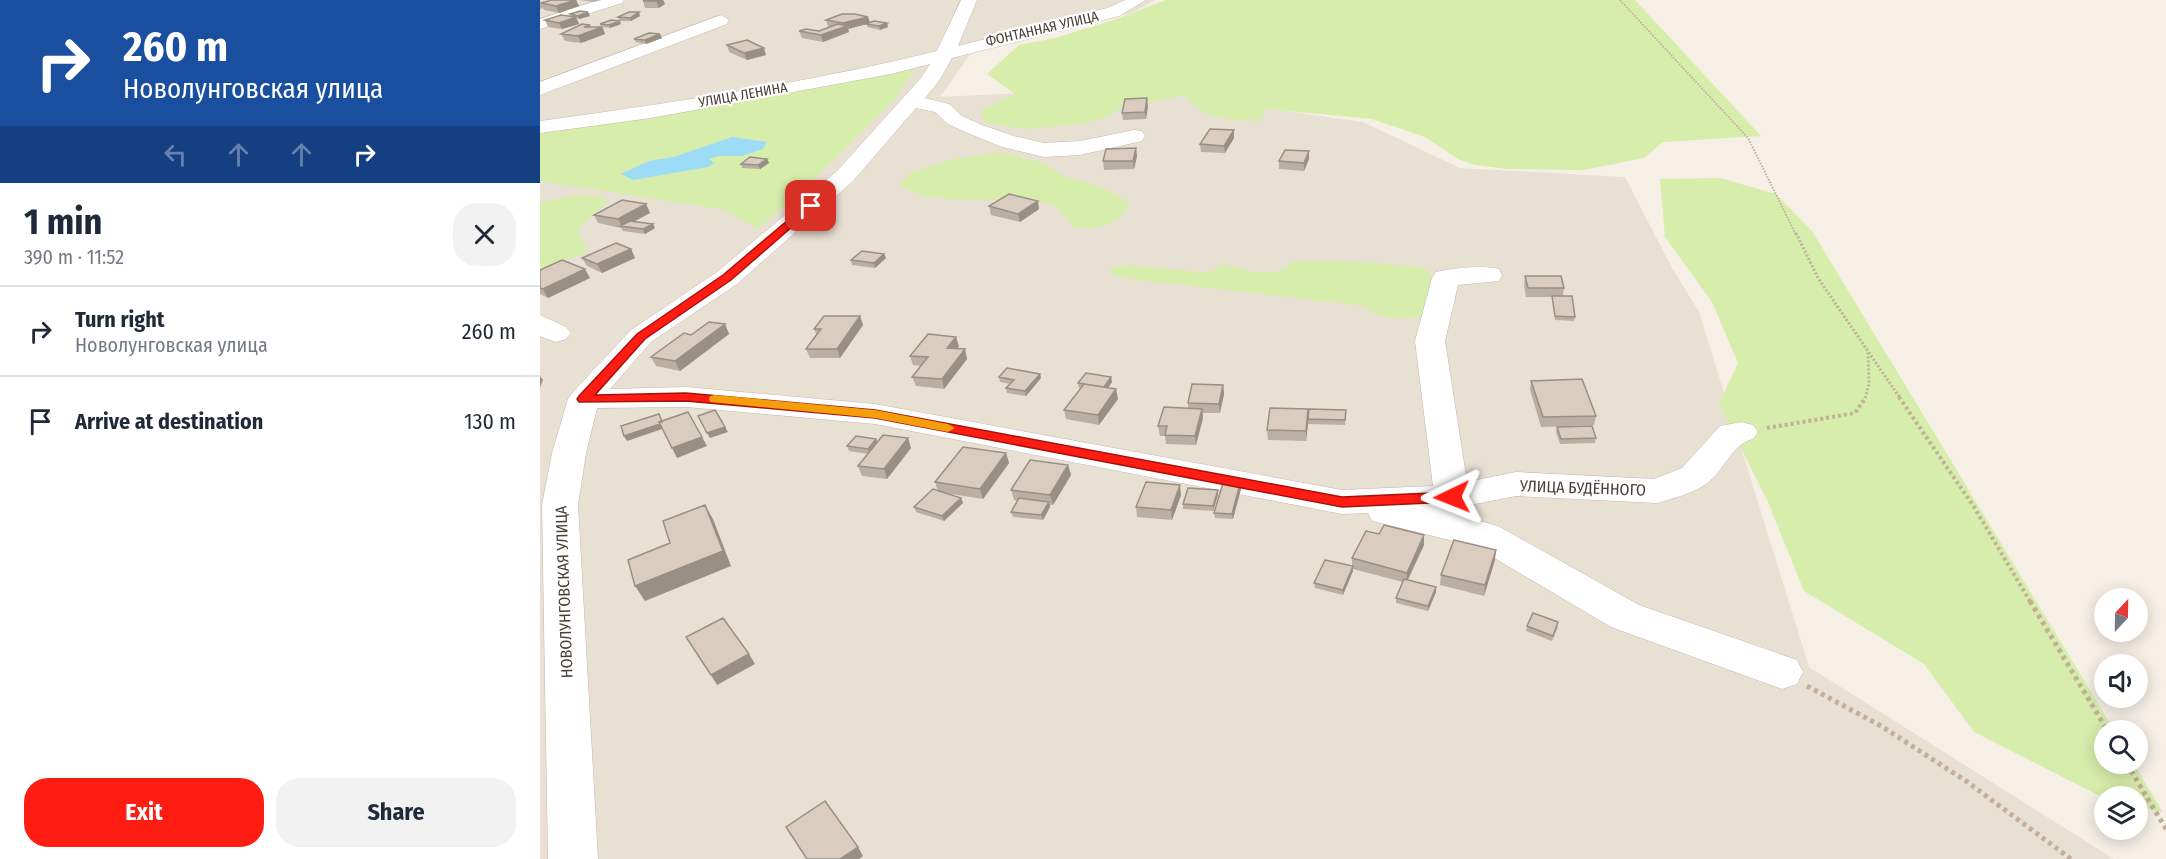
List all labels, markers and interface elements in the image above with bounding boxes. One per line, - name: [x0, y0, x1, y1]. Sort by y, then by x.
- street label: ФОНТАННАЯ УЛИЦА: [984, 8, 1101, 50]
- text: 260 m: [123, 22, 228, 72]
- icon: right: [24, 24, 102, 102]
- text: Новолунговская улица: [123, 73, 383, 105]
- street label: УЛИЦА ЛЕНИНА: [696, 79, 789, 111]
- icon: left: [159, 138, 192, 171]
- icon: ahead: [222, 138, 255, 171]
- icon: ahead: [285, 138, 318, 171]
- icon: right: [348, 138, 381, 171]
- pin: [785, 180, 836, 231]
- icon: arrive: [794, 189, 827, 222]
- text: 1 min: [24, 200, 102, 244]
- button: close: [453, 203, 516, 266]
- text: 390 m · 11:52: [24, 245, 124, 269]
- text: Turn right: [75, 306, 164, 333]
- icon: right: [24, 315, 57, 348]
- text: 260 m: [462, 318, 516, 345]
- text: Новолунговская улица: [75, 333, 268, 357]
- icon: arrive: [24, 405, 57, 438]
- text: Arrive at destination: [75, 408, 263, 435]
- text: 130 m: [464, 408, 516, 435]
- position arrow: [1420, 465, 1484, 529]
- street label: УЛИЦА БУДЁННОГО: [1519, 476, 1646, 500]
- street label: НОВОЛУНГОВСКАЯ УЛИЦА: [551, 505, 577, 679]
- north arrow: [2094, 588, 2148, 642]
- map controls: [2094, 588, 2148, 840]
- button: sound: [2094, 654, 2148, 708]
- button: search: [2094, 720, 2148, 774]
- button: Exit: [24, 778, 264, 847]
- button: Share: [276, 778, 516, 847]
- button: layers: [2094, 786, 2148, 840]

